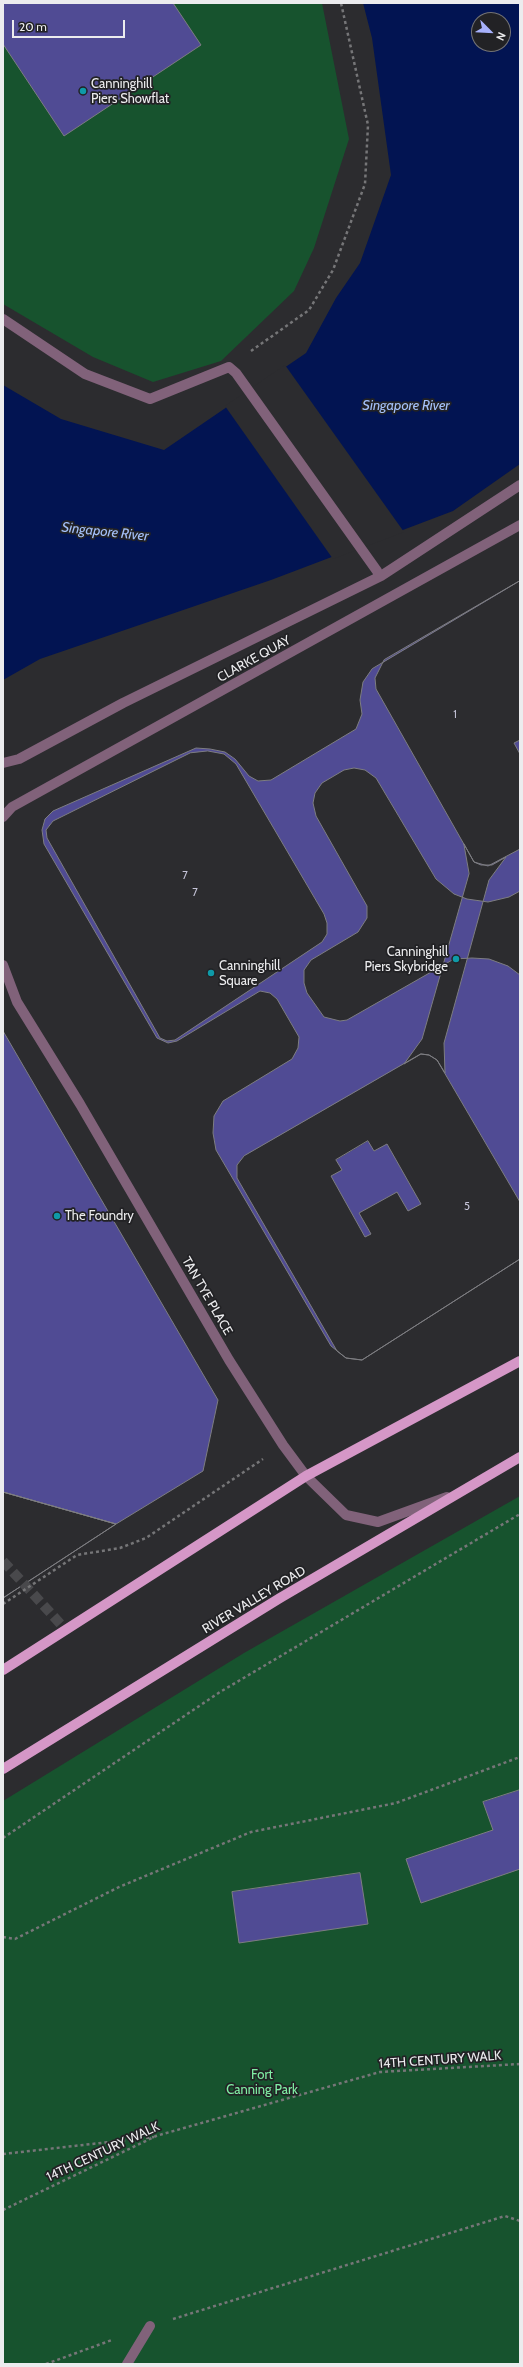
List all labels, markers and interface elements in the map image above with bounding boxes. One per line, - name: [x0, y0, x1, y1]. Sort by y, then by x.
- scale bar: [14, 12, 127, 38]
- north arrow: [471, 12, 511, 52]
- text: 20 m: [19, 19, 47, 34]
- text: N: [493, 30, 509, 43]
- place label: Canninghill Piers Showflat: [91, 76, 169, 107]
- marker: Canninghill Piers Showflat: [78, 86, 88, 96]
- water label: Singapore River: [362, 398, 450, 414]
- water label: Singapore River: [61, 519, 149, 545]
- street label: CLARKE QUAY: [215, 632, 293, 686]
- house number: 1: [453, 708, 457, 722]
- house number: 7: [182, 869, 188, 883]
- house number: 7: [192, 886, 198, 900]
- place label: Canninghill Piers Skybridge: [364, 944, 448, 975]
- marker: Canninghill Piers Skybridge: [451, 954, 461, 964]
- place label: Canninghill Square: [219, 958, 280, 989]
- marker: Canninghill Square: [206, 968, 216, 978]
- house number: 5: [464, 1200, 470, 1214]
- place label: The Foundry: [65, 1208, 134, 1224]
- marker: The Foundry: [52, 1211, 62, 1221]
- street label: TAN TYE PLACE: [178, 1254, 236, 1338]
- street label: RIVER VALLEY ROAD: [199, 1563, 309, 1637]
- street label: 14TH CENTURY WALK: [378, 2048, 502, 2072]
- park label: Fort Canning Park: [226, 2067, 298, 2098]
- street label: 14TH CENTURY WALK: [44, 2119, 162, 2185]

